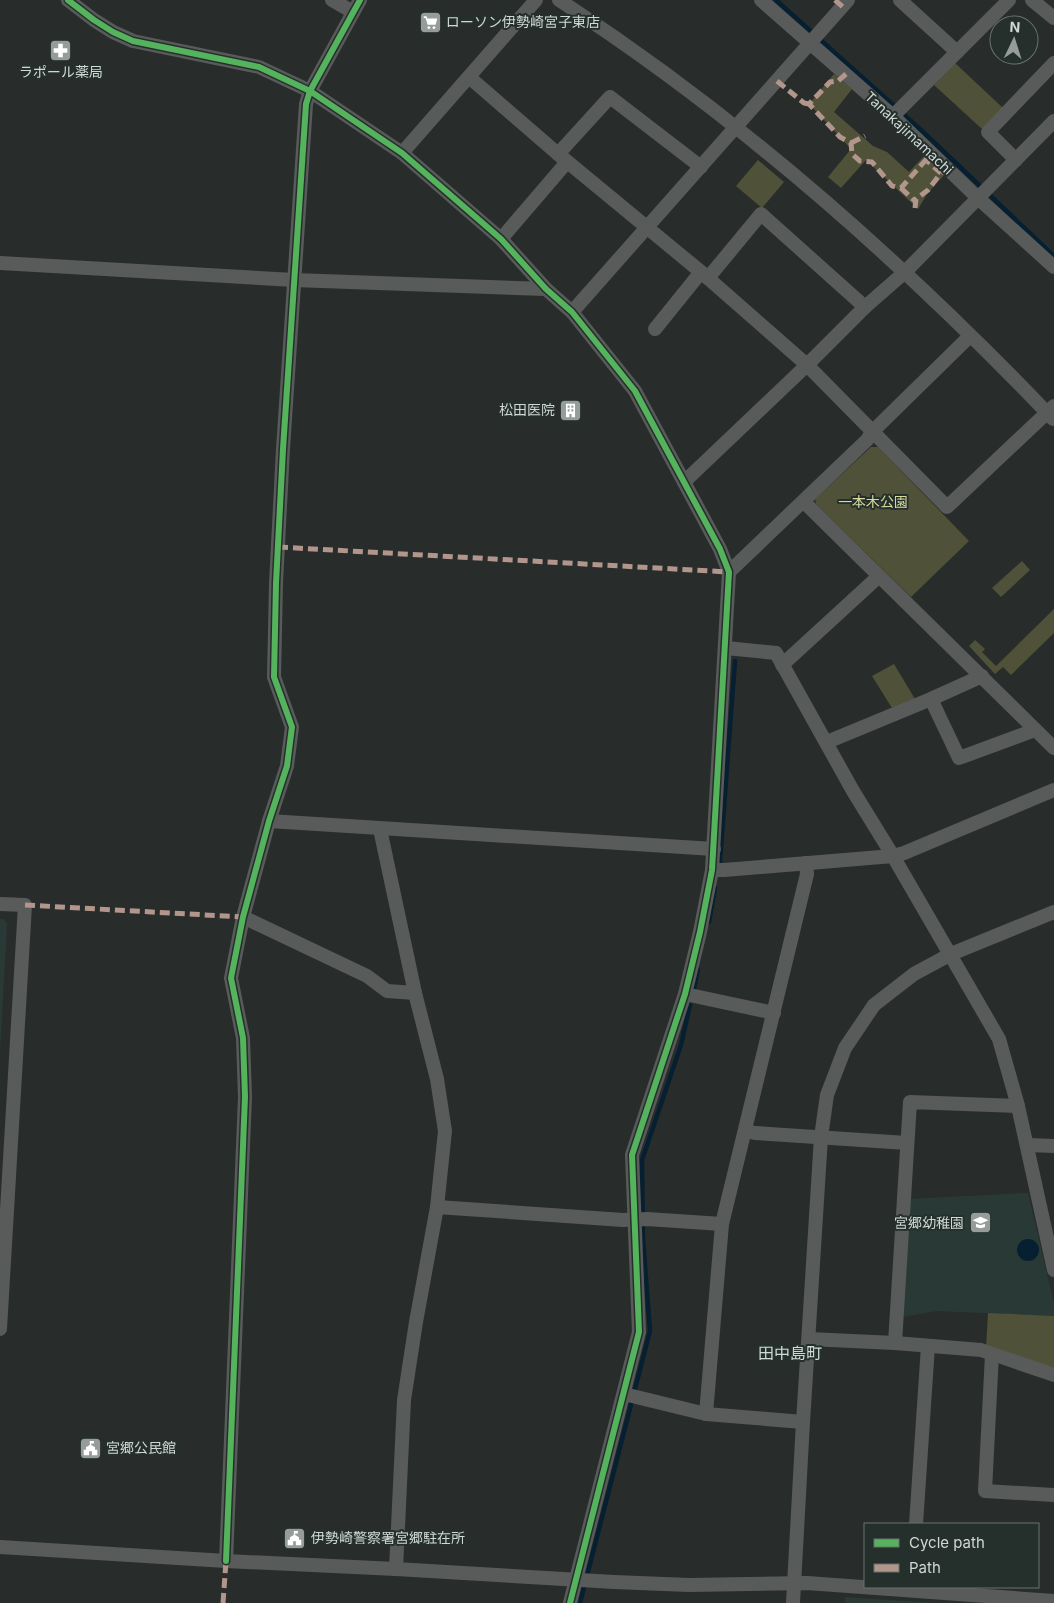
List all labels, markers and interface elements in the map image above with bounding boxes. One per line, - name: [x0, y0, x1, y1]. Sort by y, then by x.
- supermarket icon: ローソン伊勢崎宮子東店: [418, 10, 442, 34]
- place label: ローソン伊勢崎宮子東店: [446, 13, 600, 30]
- north arrow: [989, 15, 1039, 65]
- text: N: [1009, 18, 1021, 35]
- pharmacy icon: ラポール薬局: [49, 38, 73, 62]
- place label: ラポール薬局: [19, 63, 103, 80]
- street label: Tanakajimamachi: [862, 87, 957, 178]
- building icon: 松田医院: [559, 398, 583, 422]
- place label: 松田医院: [499, 401, 555, 418]
- park label: 一本木公園: [838, 493, 908, 510]
- school or university icon: 宮郷幼稚園: [968, 1211, 992, 1235]
- place label: 宮郷幼稚園: [894, 1214, 964, 1231]
- district label: 田中島町: [758, 1343, 822, 1363]
- public building icon: 宮郷公民館: [78, 1436, 102, 1460]
- place label: 宮郷公民館: [106, 1439, 176, 1456]
- legend: [864, 1523, 1039, 1588]
- public building icon: 伊勢崎警察署宮郷駐在所: [283, 1526, 307, 1550]
- place label: 伊勢崎警察署宮郷駐在所: [311, 1529, 465, 1546]
- text: Cycle path: [909, 1533, 985, 1552]
- text: Path: [909, 1558, 941, 1577]

